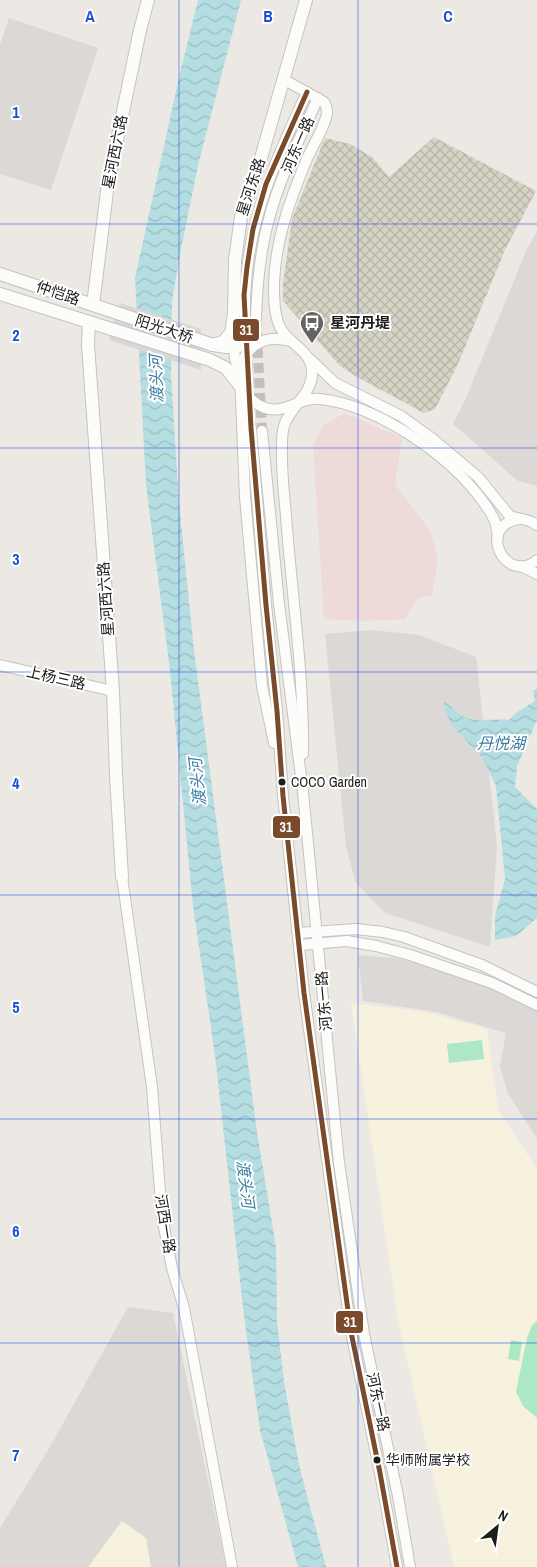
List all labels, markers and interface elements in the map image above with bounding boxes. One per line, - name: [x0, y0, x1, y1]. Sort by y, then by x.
- text: A: [85, 5, 95, 27]
- text: B: [263, 5, 273, 27]
- text: C: [443, 5, 453, 27]
- text: 1: [12, 101, 20, 123]
- street label: 星河西六路: [97, 113, 132, 191]
- street label: 河东一路: [276, 113, 319, 177]
- street label: 星河东路: [231, 155, 270, 219]
- street label: 仲恺路: [33, 275, 83, 310]
- street label: 阳光大桥: [132, 309, 196, 348]
- bus stop icon: 星河丹堤: [299, 310, 325, 344]
- place label: 星河丹堤: [330, 312, 390, 333]
- line badge: 31: [232, 318, 260, 342]
- text: 31: [240, 321, 253, 339]
- text: 2: [12, 324, 20, 346]
- water label: 渡头河: [144, 352, 168, 403]
- text: 3: [12, 548, 20, 570]
- street label: 星河西六路: [92, 561, 119, 637]
- street label: 上杨三路: [25, 661, 88, 694]
- water label: 丹悦湖: [477, 732, 528, 754]
- water label: 渡头河: [183, 754, 210, 807]
- text: 4: [12, 772, 20, 794]
- place label: COCO Garden: [291, 773, 367, 791]
- marker: COCO Garden: [277, 777, 287, 787]
- line badge: 31: [272, 815, 301, 839]
- text: 31: [280, 818, 293, 836]
- street label: 河东一路: [310, 970, 337, 1032]
- text: 5: [12, 996, 20, 1018]
- water label: 渡头河: [232, 1159, 260, 1212]
- street label: 河西一路: [150, 1193, 181, 1255]
- text: 6: [12, 1220, 20, 1242]
- line badge: 31: [335, 1310, 364, 1334]
- text: 31: [344, 1313, 357, 1331]
- street label: 河东一路: [362, 1370, 395, 1433]
- text: 7: [12, 1444, 20, 1466]
- place label: 华师附属学校: [386, 1451, 470, 1469]
- marker: 华师附属学校: [372, 1455, 382, 1465]
- north arrow: [472, 1502, 522, 1552]
- text: N: [495, 1506, 511, 1526]

